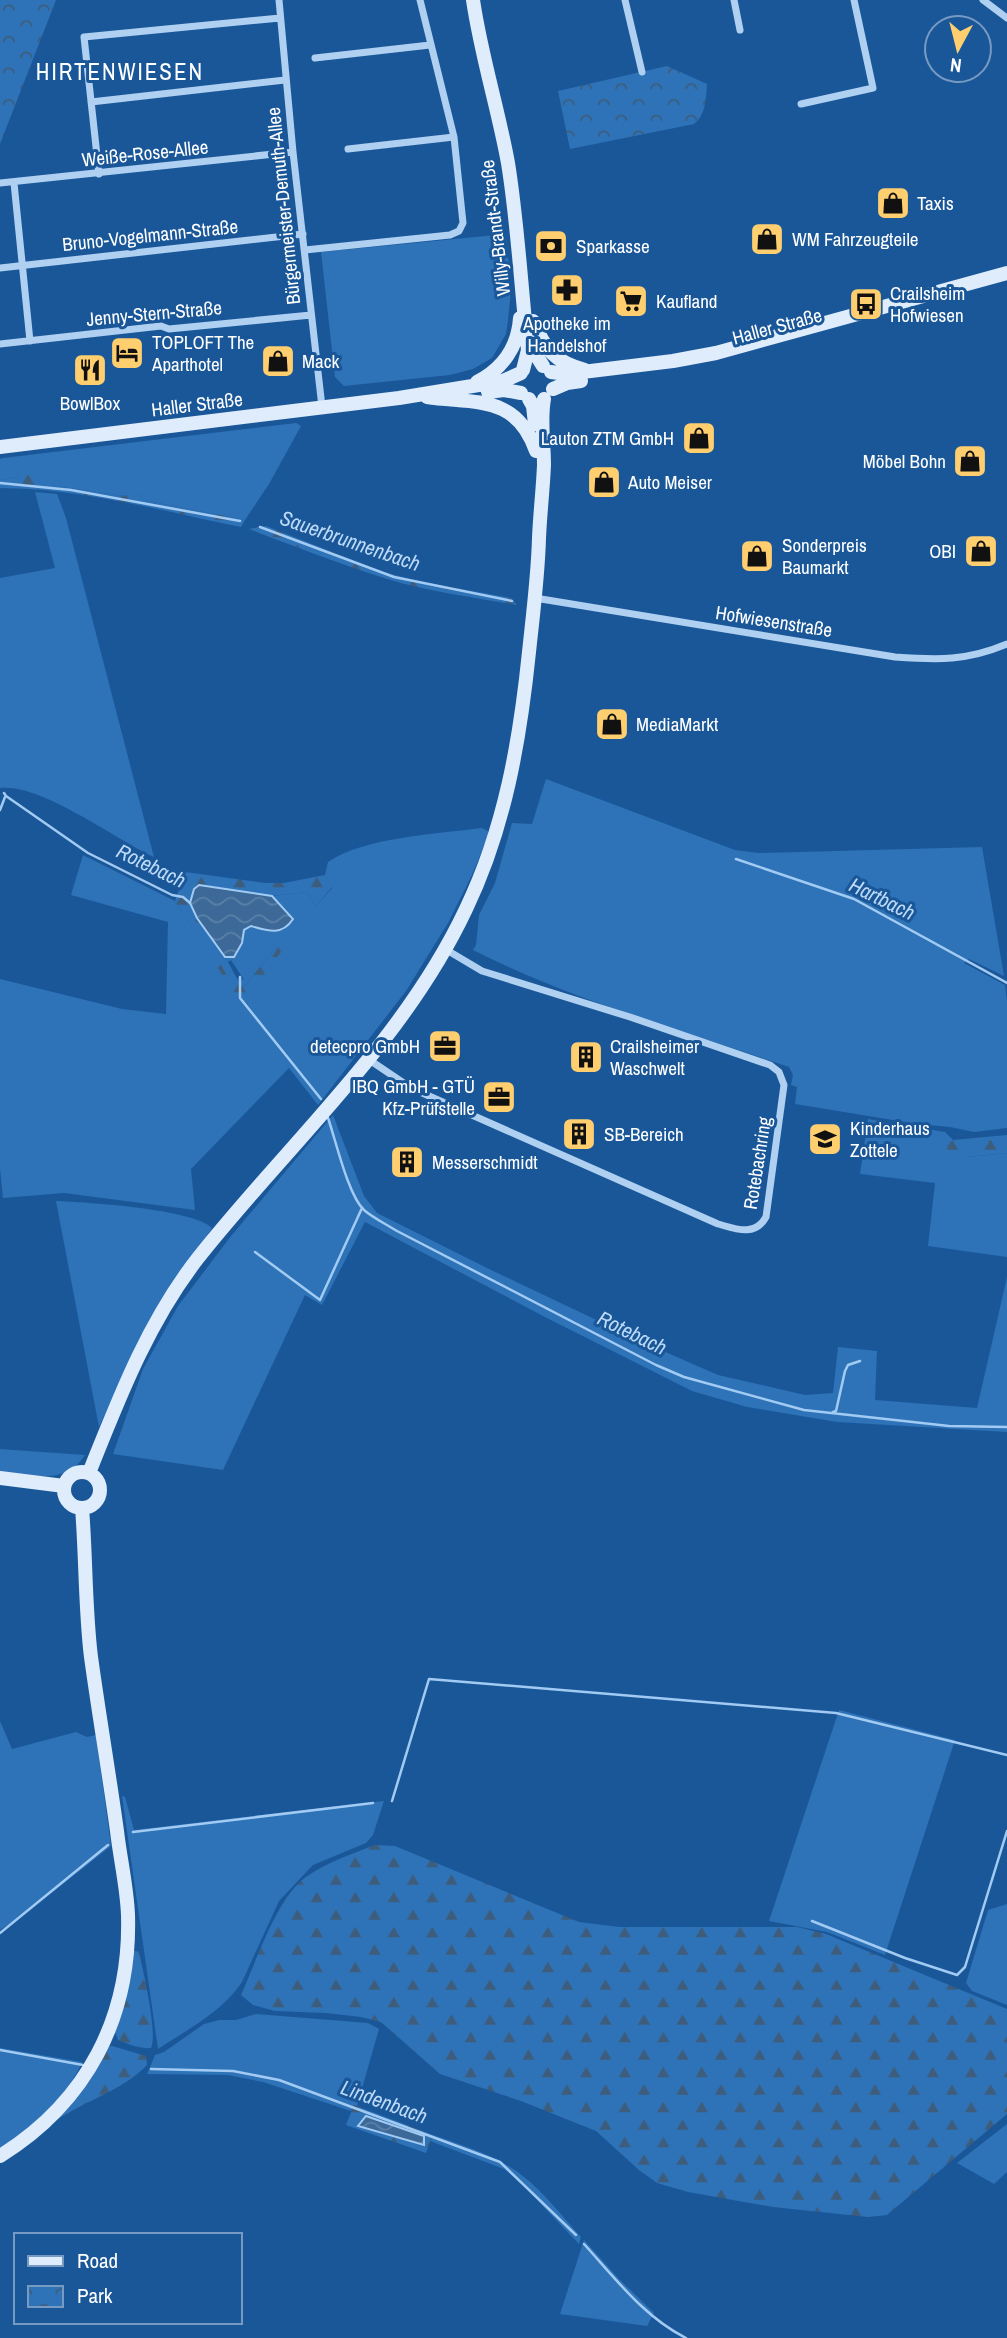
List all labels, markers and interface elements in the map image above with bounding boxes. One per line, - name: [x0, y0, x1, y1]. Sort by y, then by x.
- north arrow: [923, 14, 993, 84]
- text: N: [949, 52, 963, 79]
- district label: HIRTENWIESEN: [36, 56, 204, 87]
- street label: Bürgermeister-Demuth-Allee: [260, 106, 306, 306]
- street label: Weiße-Rose-Allee: [80, 133, 210, 173]
- street label: Willy-Brandt-Straße: [474, 159, 516, 297]
- shop icon: Taxis: [874, 184, 912, 222]
- place label: Taxis: [917, 190, 954, 216]
- street label: Bruno-Vogelmann-Straße: [61, 213, 239, 257]
- shop icon: WM Fahrzeugteile: [748, 220, 786, 258]
- place label: WM Fahrzeugteile: [792, 226, 919, 252]
- bank icon: Sparkasse: [532, 227, 570, 265]
- place label: Sparkasse: [576, 233, 650, 259]
- pharmacy icon: Apotheke im Handelshof: [548, 271, 586, 309]
- place label: Crailsheim Hofwiesen: [890, 280, 965, 328]
- supermarket icon: Kaufland: [612, 282, 650, 320]
- bus stop icon: Crailsheim Hofwiesen: [847, 285, 885, 323]
- place label: Kaufland: [656, 288, 718, 314]
- street label: Jenny-Stern-Straße: [85, 294, 223, 332]
- street label: Haller Straße: [729, 302, 825, 350]
- place label: Apotheke im Handelshof: [522, 310, 611, 358]
- place label: TOPLOFT The Aparthotel: [151, 329, 254, 377]
- hotel icon: TOPLOFT The Aparthotel: [108, 334, 146, 372]
- shop icon: Mack: [259, 342, 297, 380]
- place label: Mack: [302, 348, 339, 374]
- restaurant icon: BowlBox: [71, 351, 109, 389]
- street label: Haller Straße: [150, 386, 244, 422]
- place label: BowlBox: [60, 390, 121, 416]
- shop icon: Lauton ZTM GmbH: [680, 419, 718, 457]
- place label: Lauton ZTM GmbH: [541, 425, 674, 451]
- shop icon: Möbel Bohn: [951, 442, 989, 480]
- place label: Möbel Bohn: [863, 448, 946, 474]
- shop icon: Auto Meiser: [585, 463, 623, 501]
- place label: Auto Meiser: [627, 469, 713, 495]
- water label: Sauerbrunnenbach: [276, 503, 424, 578]
- place label: Sonderpreis Baumarkt: [782, 532, 867, 580]
- shop icon: OBI: [962, 532, 1000, 570]
- shop icon: Sonderpreis Baumarkt: [738, 537, 776, 575]
- place label: OBI: [929, 538, 956, 564]
- street label: Hofwiesenstraße: [714, 599, 834, 643]
- shop icon: MediaMarkt: [593, 705, 631, 743]
- place label: MediaMarkt: [636, 711, 719, 737]
- water label: Rotebach: [112, 836, 191, 895]
- water label: Hartbach: [844, 870, 920, 927]
- office icon: detecpro GmbH: [426, 1027, 464, 1065]
- place label: detecpro GmbH: [310, 1033, 420, 1059]
- place label: Crailsheimer Waschwelt: [610, 1033, 700, 1081]
- building icon: Crailsheimer Waschwelt: [567, 1038, 605, 1076]
- place label: IBQ GmbH - GTÜ Kfz-Prüfstelle: [352, 1073, 475, 1121]
- office icon: IBQ GmbH - GTÜ Kfz-Prüfstelle: [480, 1078, 518, 1116]
- street label: Rotebachring: [737, 1114, 777, 1211]
- building icon: SB-Bereich: [560, 1115, 598, 1153]
- place label: Kinderhaus Zottele: [850, 1115, 930, 1163]
- school or university icon: Kinderhaus Zottele: [806, 1120, 844, 1158]
- place label: SB-Bereich: [604, 1121, 684, 1147]
- building icon: Messerschmidt: [388, 1143, 426, 1181]
- place label: Messerschmidt: [432, 1149, 538, 1175]
- water label: Rotebach: [593, 1303, 672, 1362]
- water label: Lindenbach: [337, 2073, 431, 2131]
- legend: [14, 2233, 242, 2324]
- text: Road: [77, 2246, 118, 2275]
- text: Park: [77, 2281, 113, 2310]

